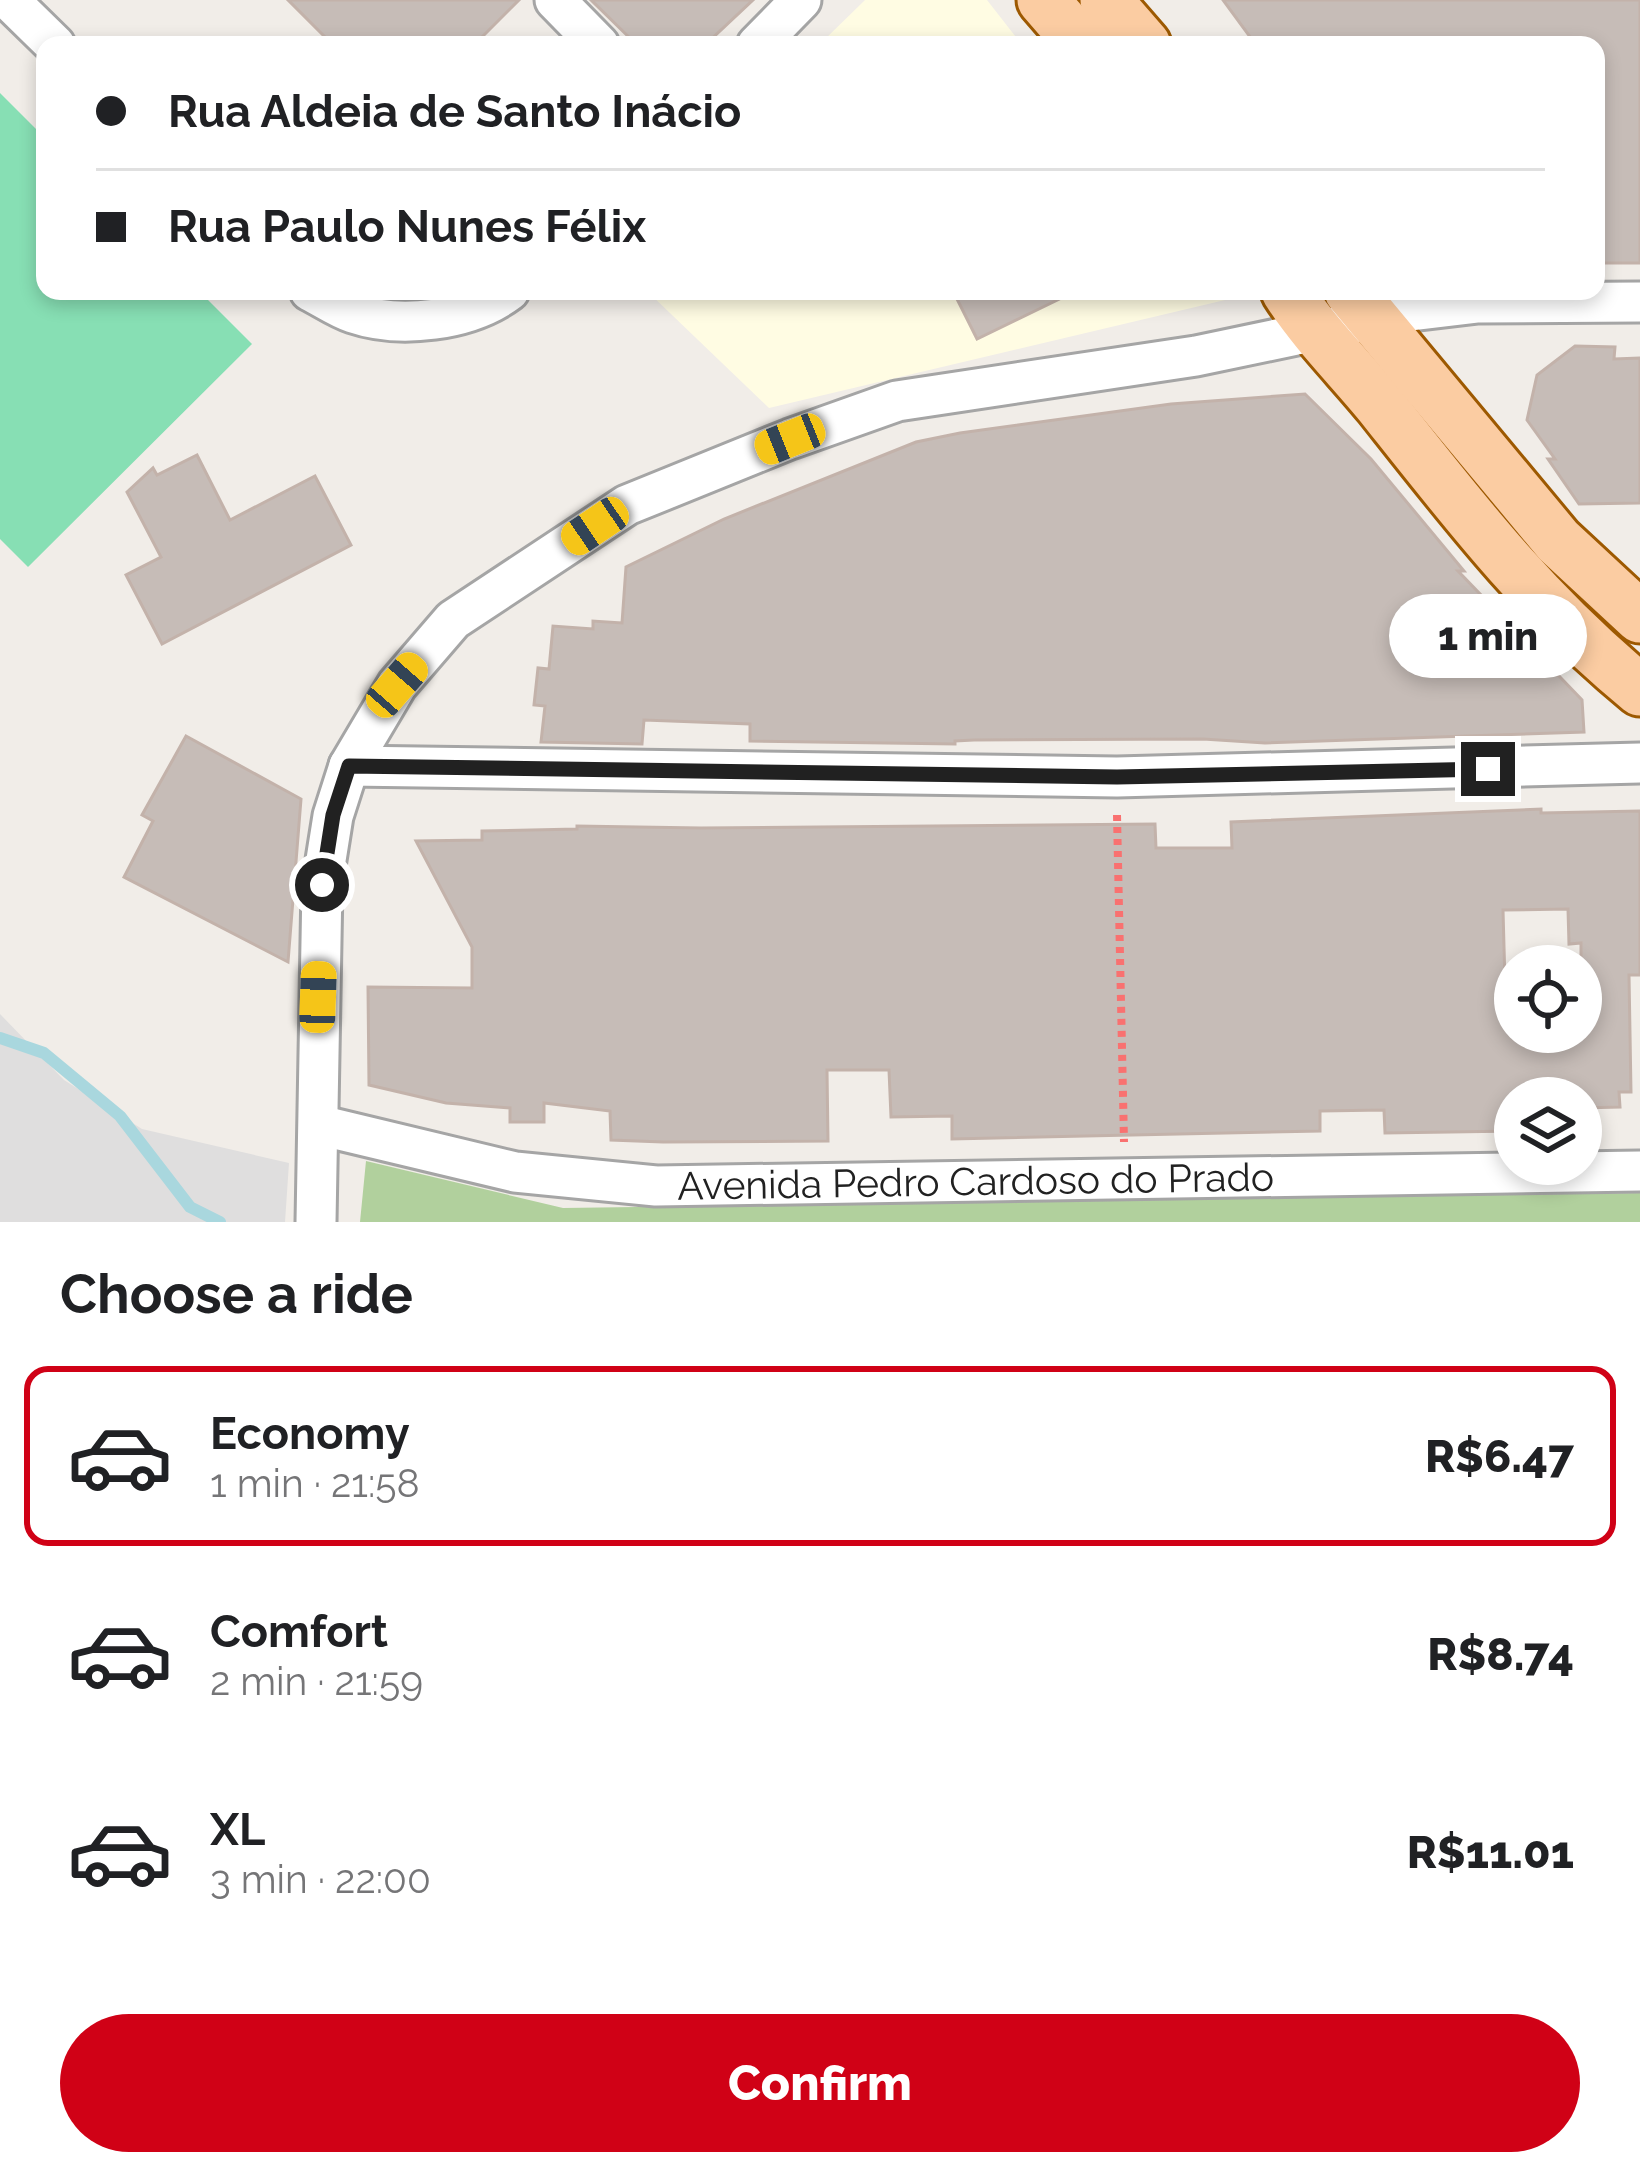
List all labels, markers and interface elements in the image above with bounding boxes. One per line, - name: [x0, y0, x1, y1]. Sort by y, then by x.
- text: Rua Aldeia de Santo Inácio: [168, 85, 741, 138]
- text: Rua Paulo Nunes Félix: [168, 200, 646, 253]
- car: [750, 409, 830, 469]
- car: [555, 491, 635, 561]
- callout: 1 min: [1389, 595, 1587, 679]
- text: 1 min: [1438, 613, 1538, 659]
- car: [360, 646, 434, 724]
- route end: [1461, 742, 1515, 796]
- route start: [295, 858, 349, 912]
- map controls: [1494, 945, 1602, 1185]
- button: locate: [1494, 945, 1602, 1053]
- car: [299, 960, 337, 1034]
- button: layers: [1494, 1077, 1602, 1185]
- street label: Avenida Pedro Cardoso do Prado: [677, 1154, 1274, 1209]
- text: Choose a ride: [60, 1262, 413, 1326]
- icon: car: [66, 1402, 174, 1510]
- text: Economy: [210, 1407, 410, 1460]
- text: R$6.47: [1425, 1430, 1574, 1483]
- text: 1 min · 21:58: [210, 1460, 420, 1506]
- icon: car: [66, 1600, 174, 1708]
- text: Comfort: [210, 1605, 388, 1658]
- text: R$8.74: [1427, 1628, 1574, 1681]
- text: 2 min · 21:59: [210, 1658, 423, 1704]
- icon: car: [66, 1798, 174, 1906]
- text: XL: [210, 1803, 265, 1856]
- text: R$11.01: [1407, 1826, 1574, 1879]
- text: 3 min · 22:00: [210, 1856, 431, 1902]
- button: Confirm: [60, 2014, 1580, 2152]

